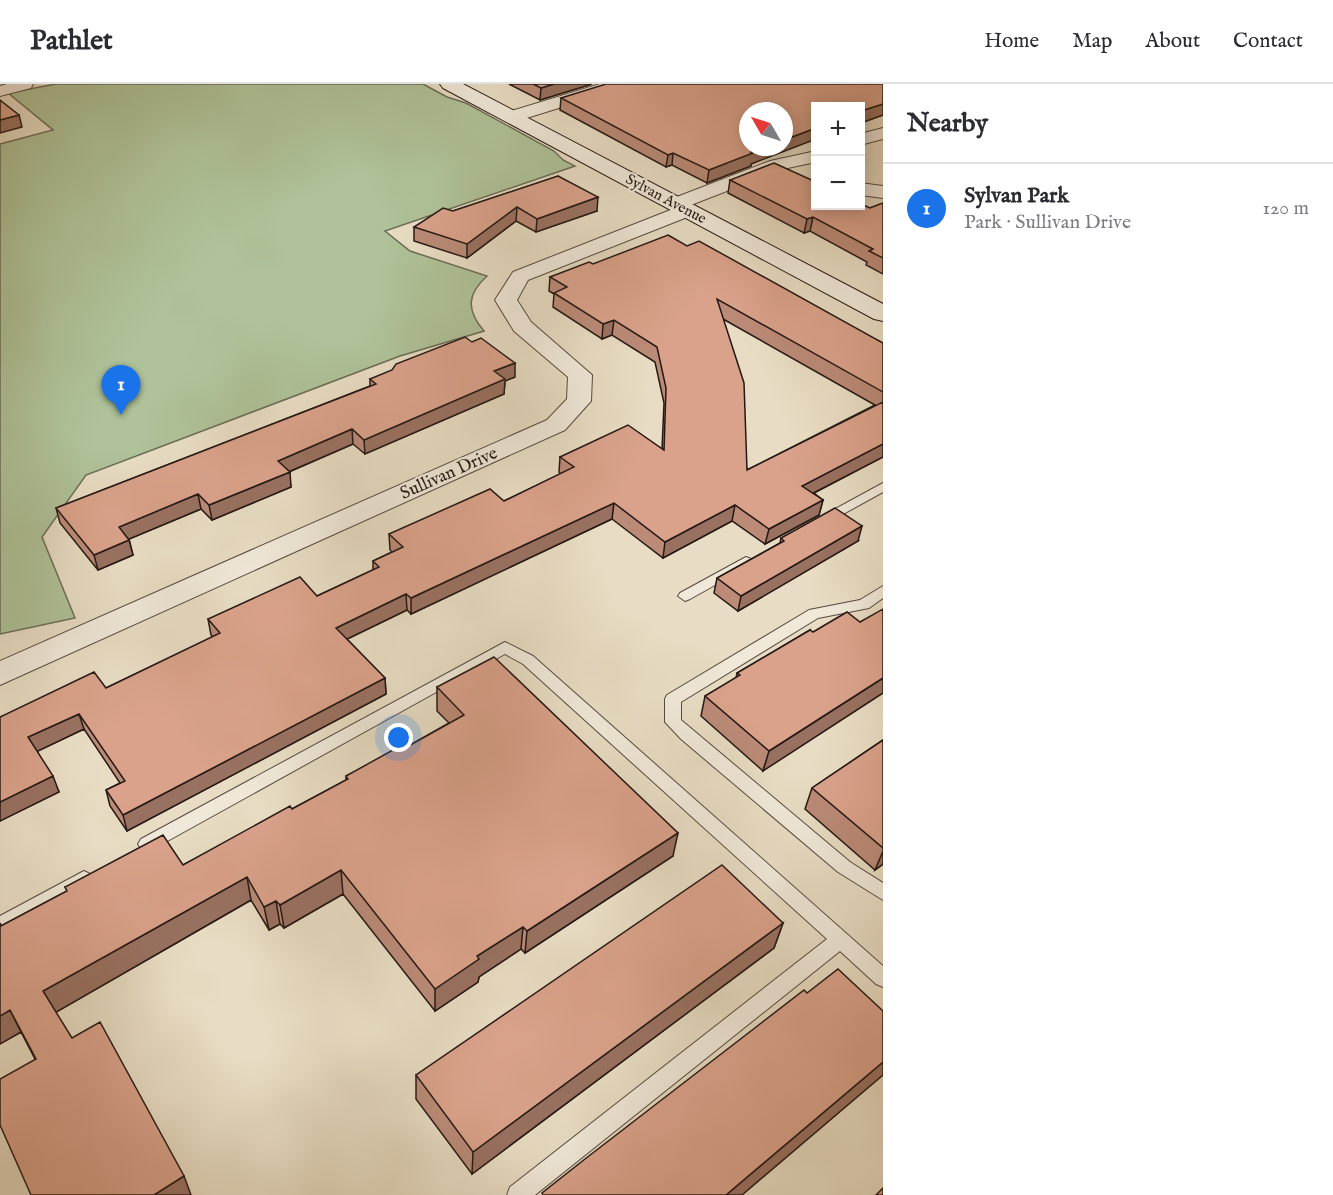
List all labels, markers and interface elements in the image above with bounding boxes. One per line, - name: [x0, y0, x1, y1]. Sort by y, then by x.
- text: Pathlet: [30, 24, 113, 59]
- text: Home: [984, 28, 1039, 55]
- text: Map: [1072, 28, 1112, 55]
- text: About: [1145, 28, 1200, 55]
- text: Contact: [1233, 28, 1303, 55]
- north arrow: [739, 102, 793, 156]
- map controls: [811, 102, 865, 210]
- button: +: [811, 102, 865, 156]
- text: Nearby: [907, 107, 988, 140]
- button: −: [811, 156, 865, 210]
- street label: Sylvan Avenue: [622, 170, 710, 228]
- text: Sylvan Park: [964, 182, 1069, 210]
- text: 1: [923, 196, 930, 221]
- text: 120 m: [1263, 196, 1309, 221]
- text: Park · Sullivan Drive: [964, 210, 1131, 235]
- pin: 1: [102, 366, 140, 415]
- street label: Sullivan Drive: [397, 442, 501, 506]
- your location: [384, 723, 413, 752]

